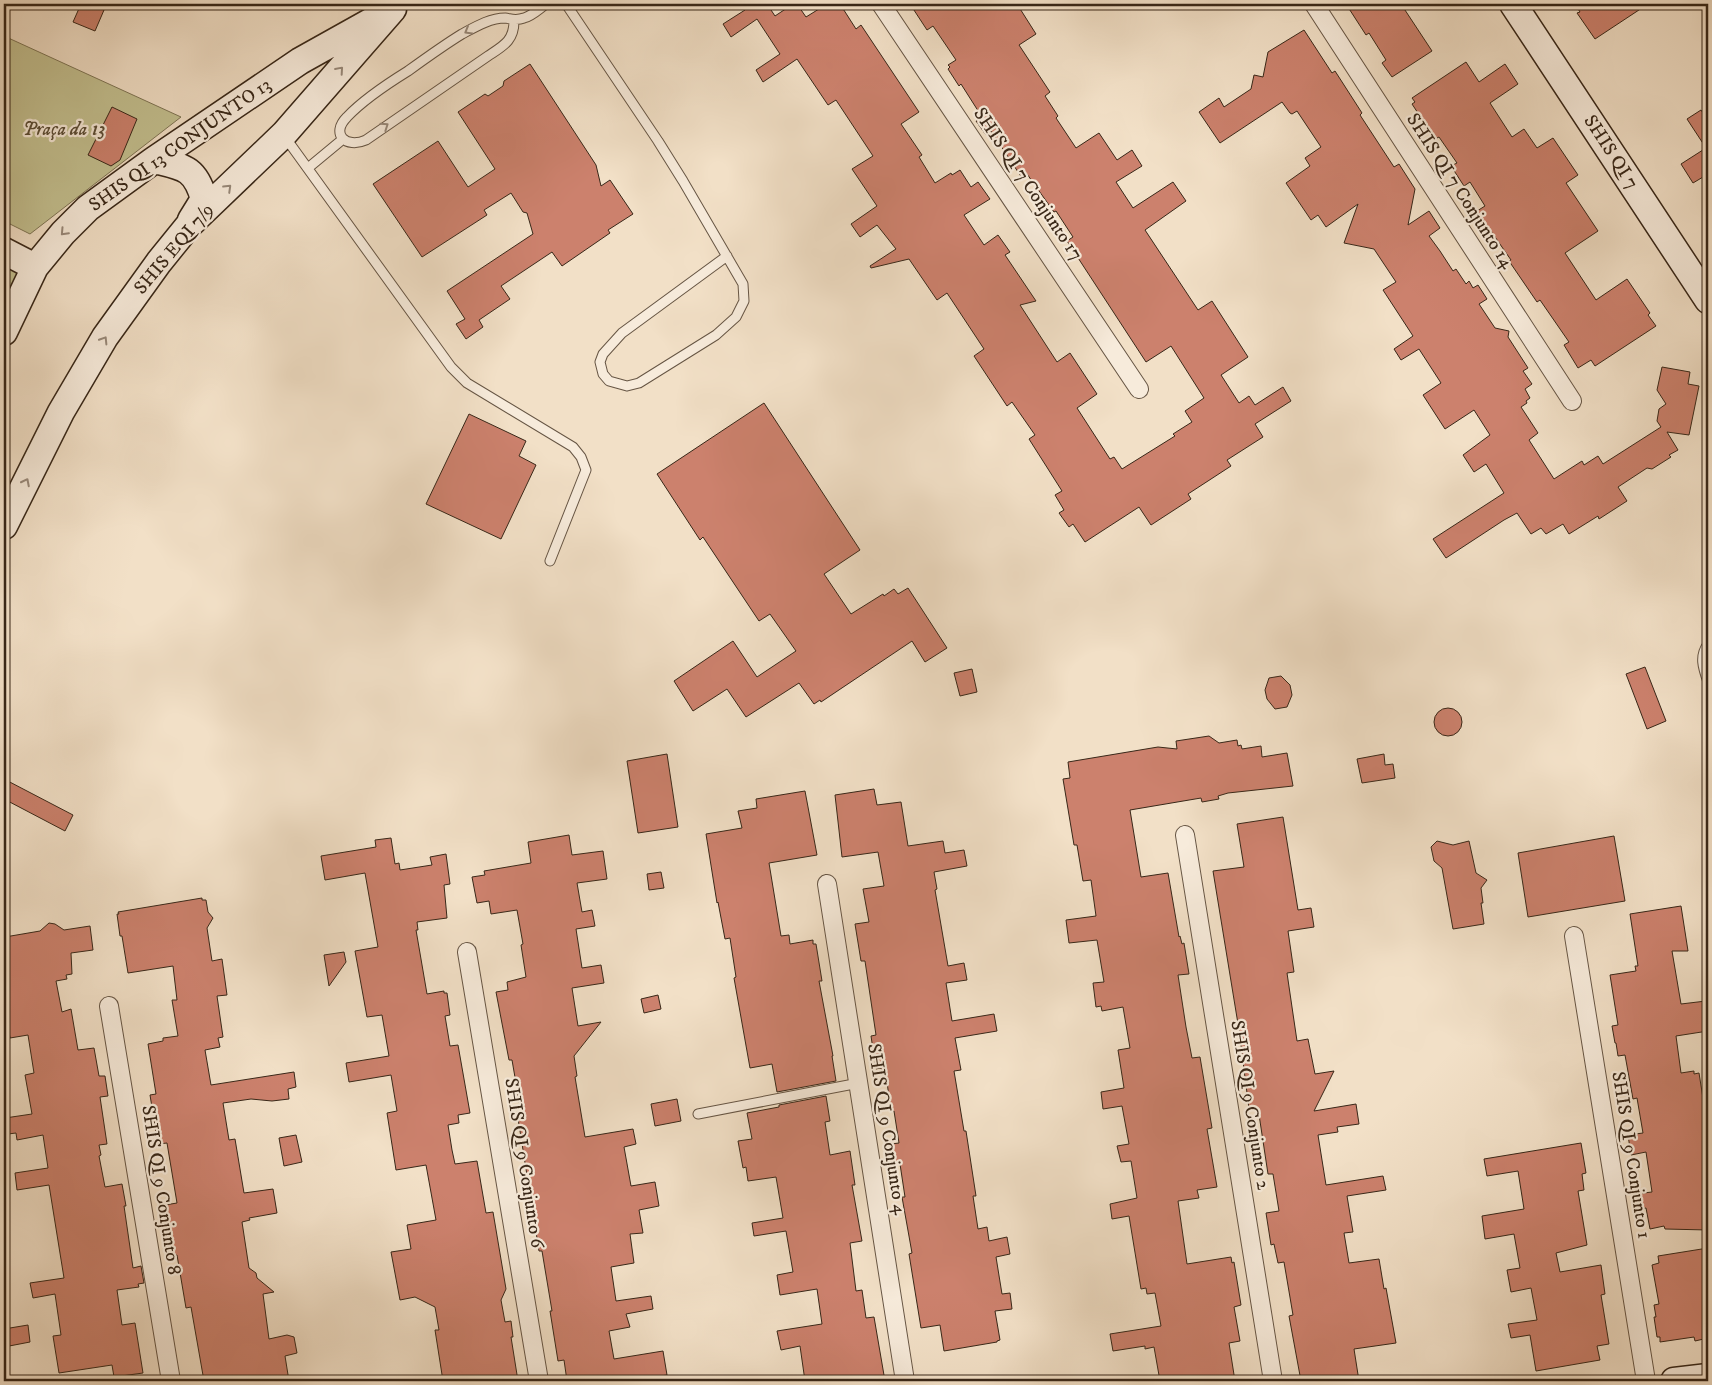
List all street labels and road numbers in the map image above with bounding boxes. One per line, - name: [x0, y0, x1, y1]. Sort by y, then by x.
- street label: SHIS QI 13 CONJUNTO 13: [84, 73, 276, 217]
- street label: SHIS QI 7 Conjunto 17: [968, 103, 1088, 265]
- street label: SHIS QI 7 Conjunto 14: [1401, 109, 1519, 274]
- street label: SHIS QI 7: [1579, 111, 1643, 193]
- street label: SHIS EQI 7/9: [129, 199, 219, 299]
- street label: SHIS QI 9 Conjunto 2: [1225, 1019, 1275, 1192]
- street label: SHIS QI 9 Conjunto 4: [862, 1042, 912, 1217]
- street label: SHIS QI 9 Conjunto 1: [1606, 1070, 1656, 1240]
- street label: SHIS QI 9 Conjunto 6: [499, 1076, 549, 1251]
- street label: SHIS QI 9 Conjunto 8: [136, 1104, 186, 1276]

